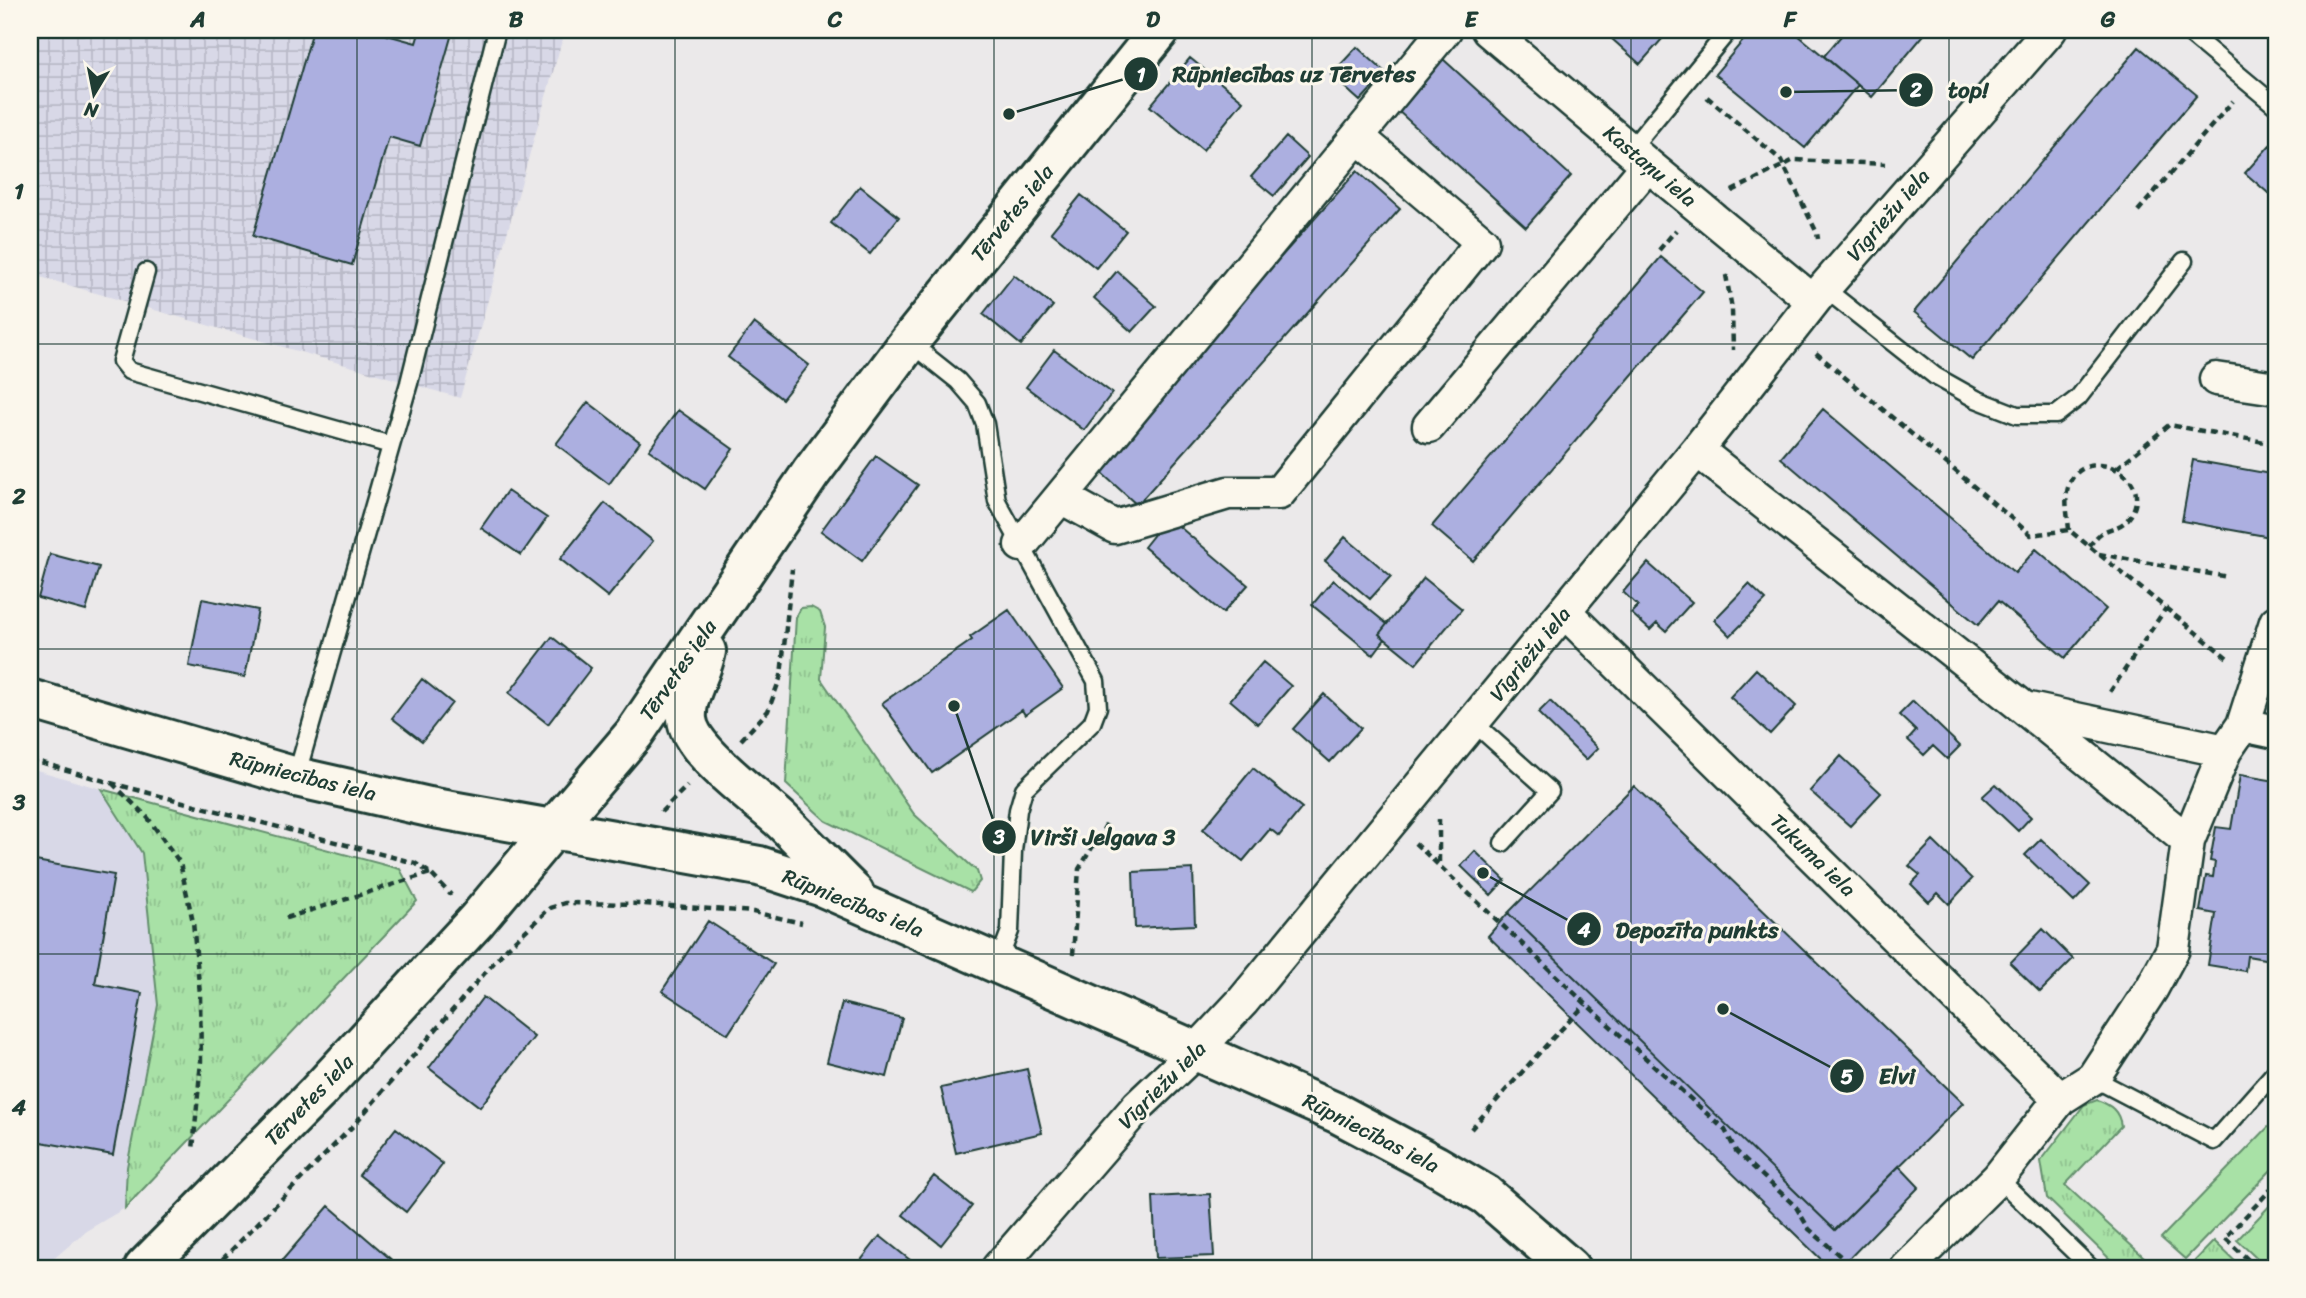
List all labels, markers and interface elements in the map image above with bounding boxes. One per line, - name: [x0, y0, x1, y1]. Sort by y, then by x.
- text: A: [189, 0, 206, 40]
- text: B: [509, 0, 524, 40]
- text: C: [827, 0, 843, 40]
- text: D: [1146, 0, 1161, 40]
- text: E: [1465, 0, 1480, 40]
- text: F: [1783, 0, 1798, 40]
- text: G: [2100, 0, 2116, 40]
- callout: Rūpniecības uz Tērvetes: [1124, 52, 1429, 96]
- text: Rūpniecības uz Tērvetes: [1172, 54, 1417, 95]
- text: 1: [1136, 56, 1146, 94]
- north arrow: [60, 60, 130, 130]
- callout: top!: [1899, 68, 2002, 112]
- text: top!: [1948, 70, 1990, 111]
- text: 2: [1909, 71, 1922, 109]
- text: N: [81, 93, 101, 128]
- street label: Kastaņu iela: [1594, 115, 1706, 217]
- street label: Tērvetes iela: [960, 155, 1064, 271]
- street label: Vīgriežu iela: [1836, 159, 1940, 270]
- text: 1: [14, 171, 24, 212]
- text: 2: [11, 476, 26, 517]
- street label: Vīgriežu iela: [1479, 597, 1581, 710]
- street label: Tērvetes iela: [629, 611, 727, 729]
- street label: Rūpniecības iela: [226, 739, 381, 813]
- text: 3: [12, 782, 26, 823]
- street label: Tukuma iela: [1761, 804, 1866, 907]
- callout: Virši Jelgava 3: [982, 815, 1190, 859]
- text: Virši Jelgava 3: [1031, 817, 1176, 858]
- text: 3: [992, 818, 1005, 856]
- street label: Rūpniecības iela: [777, 857, 930, 949]
- callout: Depozīta punkts: [1566, 907, 1792, 951]
- text: Depozīta punkts: [1615, 910, 1779, 951]
- text: 4: [1576, 911, 1591, 949]
- street label: Vīgriežu iela: [1108, 1031, 1216, 1139]
- street label: Tērvetes iela: [255, 1044, 364, 1155]
- callout: Elvi: [1829, 1054, 1929, 1098]
- text: Elvi: [1879, 1056, 1917, 1097]
- text: 5: [1841, 1058, 1854, 1096]
- street label: Rūpniecības iela: [1296, 1082, 1447, 1184]
- text: 4: [11, 1087, 27, 1128]

